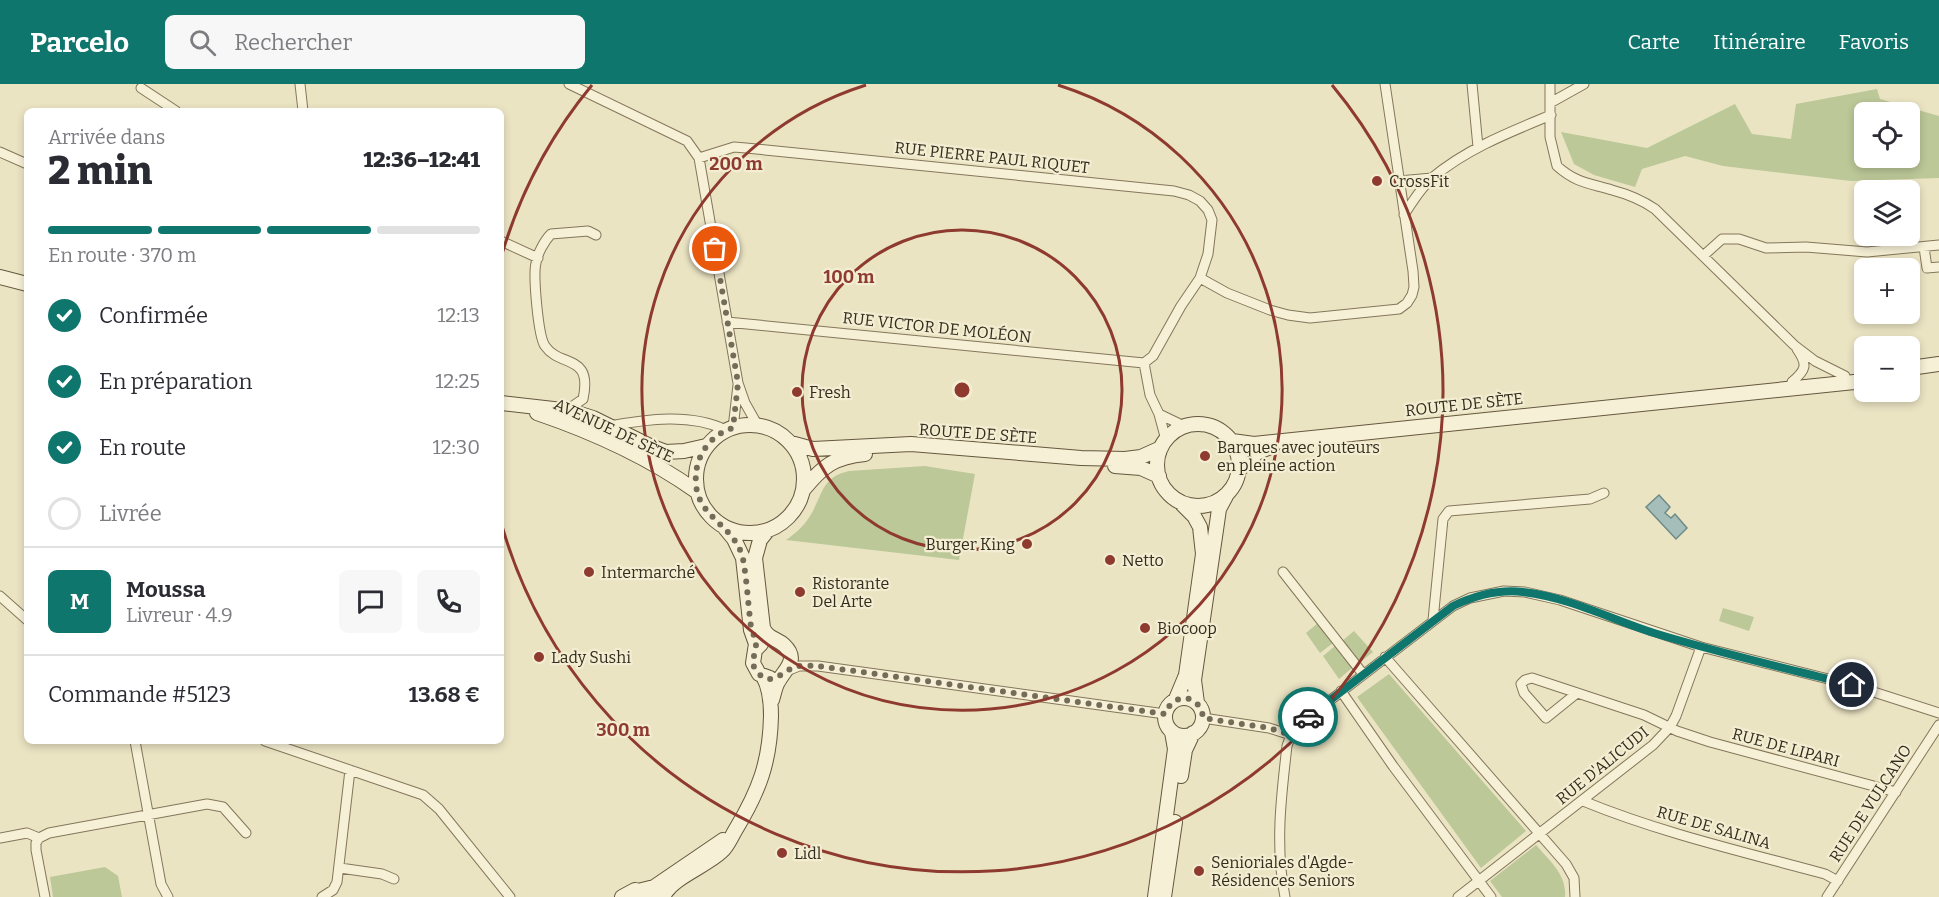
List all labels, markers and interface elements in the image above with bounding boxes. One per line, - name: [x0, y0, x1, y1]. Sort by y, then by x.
- search box: [165, 15, 585, 69]
- text: Parcelo: [30, 26, 129, 59]
- icon: search: [186, 26, 219, 59]
- text: Rechercher: [234, 29, 352, 56]
- text: Carte: [1627, 29, 1680, 55]
- text: Itinéraire: [1713, 29, 1806, 55]
- text: Favoris: [1839, 29, 1909, 55]
- map controls: [1854, 102, 1920, 402]
- button: locate: [1854, 102, 1920, 168]
- text: Arrivée dans: [48, 125, 165, 149]
- street label: RUE PIERRE PAUL RIQUET: [894, 138, 1090, 177]
- text: 12:36–12:41: [363, 146, 480, 173]
- text: 2 min: [48, 148, 152, 194]
- text: 200 m: [709, 153, 763, 175]
- place label: CrossFit: [1389, 172, 1450, 191]
- marker: CrossFit: [1370, 174, 1384, 188]
- button: layers: [1854, 180, 1920, 246]
- pin: [689, 223, 740, 274]
- icon: bag: [698, 232, 731, 265]
- text: En route · 370 m: [48, 243, 196, 267]
- button: +: [1854, 258, 1920, 324]
- text: 100 m: [823, 266, 875, 288]
- icon: check: [48, 299, 81, 332]
- text: Confirmée: [99, 302, 208, 329]
- text: 12:13: [437, 303, 480, 327]
- street label: RUE VICTOR DE MOLÉON: [842, 307, 1033, 347]
- button: −: [1854, 336, 1920, 402]
- icon: check: [48, 365, 81, 398]
- text: En préparation: [99, 368, 252, 395]
- text: 12:25: [435, 369, 480, 393]
- centre of rings: [952, 380, 972, 400]
- place label: Fresh: [809, 383, 851, 402]
- marker: Fresh: [790, 385, 804, 399]
- street label: ROUTE DE SÈTE: [1404, 388, 1524, 420]
- street label: AVENUE DE SÈTE: [551, 393, 677, 467]
- street label: ROUTE DE SÈTE: [918, 419, 1038, 447]
- icon: check: [48, 431, 81, 464]
- text: En route: [99, 434, 186, 461]
- text: 12:30: [433, 435, 480, 459]
- place label: Barques avec jouteurs en pleine action: [1217, 438, 1380, 475]
- marker: Barques avec jouteurs en pleine action: [1198, 449, 1212, 463]
- text: Livrée: [99, 500, 162, 527]
- place label: Burger King: [926, 535, 1015, 554]
- marker: Burger King: [1020, 537, 1034, 551]
- place label: Netto: [1122, 551, 1164, 570]
- marker: Netto: [1103, 553, 1117, 567]
- place label: Intermarché: [601, 563, 695, 582]
- marker: Intermarché: [582, 565, 596, 579]
- button: chat: [339, 570, 402, 633]
- button: phone: [417, 570, 480, 633]
- place label: Ristorante Del Arte: [812, 574, 889, 611]
- text: Moussa: [126, 576, 206, 603]
- marker: Ristorante Del Arte: [793, 585, 807, 599]
- text: M: [70, 588, 89, 615]
- text: Livreur · 4.9: [126, 603, 233, 627]
- place label: Biocoop: [1157, 619, 1217, 638]
- marker: Biocoop: [1138, 621, 1152, 635]
- place label: Lady Sushi: [551, 648, 631, 667]
- marker: Lady Sushi: [532, 650, 546, 664]
- pin: [1826, 659, 1877, 710]
- icon: home: [1835, 668, 1868, 701]
- text: Commande #5123: [48, 681, 231, 708]
- text: 13.68 €: [409, 681, 480, 708]
- courier: [1278, 687, 1338, 747]
- icon: car: [1292, 701, 1325, 734]
- text: 300 m: [596, 719, 650, 741]
- street label: RUE D'ALICUDI: [1552, 722, 1652, 808]
- street label: RUE DE LIPARI: [1730, 724, 1841, 771]
- street label: RUE DE VULCANO: [1825, 741, 1915, 865]
- street label: RUE DE SALINA: [1655, 802, 1774, 853]
- place label: Lidl: [794, 844, 822, 863]
- marker: Lidl: [775, 846, 789, 860]
- place label: Senioriales d'Agde- Résidences Seniors: [1211, 853, 1355, 890]
- marker: Senioriales d'Agde- Résidences Seniors: [1192, 864, 1206, 878]

